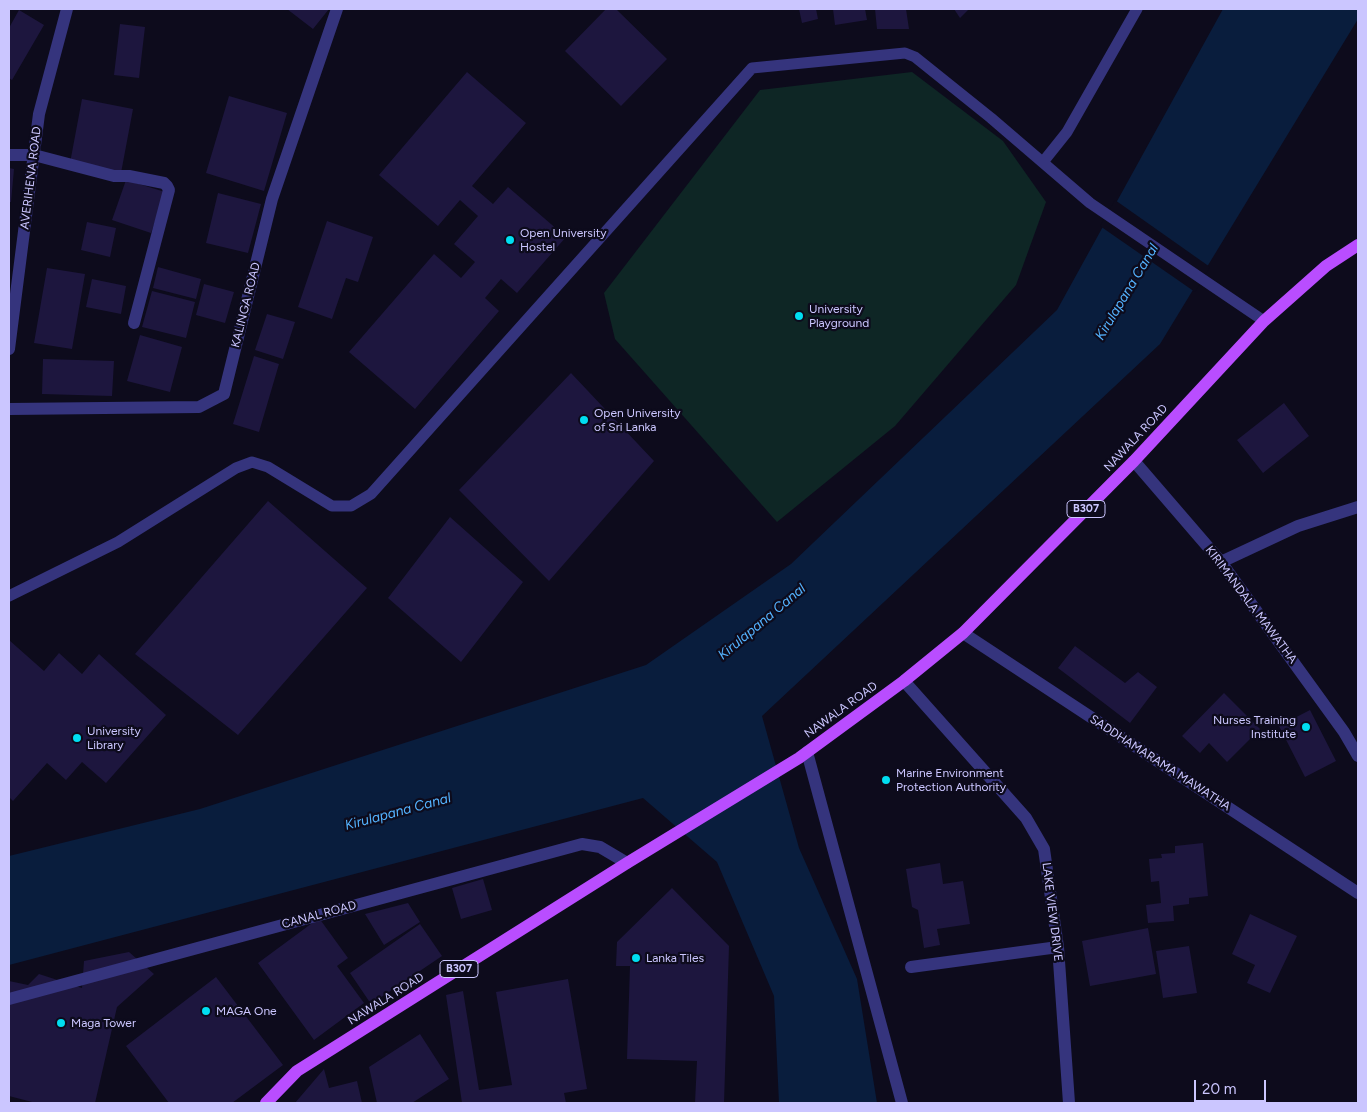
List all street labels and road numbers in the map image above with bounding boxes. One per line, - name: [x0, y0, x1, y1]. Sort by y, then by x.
- street label: AVERIHENA ROAD: [18, 126, 44, 230]
- street label: KALINGA ROAD: [228, 261, 264, 349]
- street label: NAWALA ROAD: [1101, 401, 1171, 475]
- road number: B307: [1067, 500, 1105, 518]
- street label: KIRIMANDALA MAWATHA: [1202, 543, 1300, 667]
- street label: NAWALA ROAD: [802, 679, 880, 741]
- street label: SADDHAMARAMA MAWATHA: [1087, 712, 1233, 814]
- street label: LAKE VIEW DRIVE: [1039, 862, 1065, 962]
- street label: CANAL ROAD: [280, 898, 358, 932]
- road number: B307: [440, 961, 478, 978]
- street label: NAWALA ROAD: [345, 970, 427, 1028]

